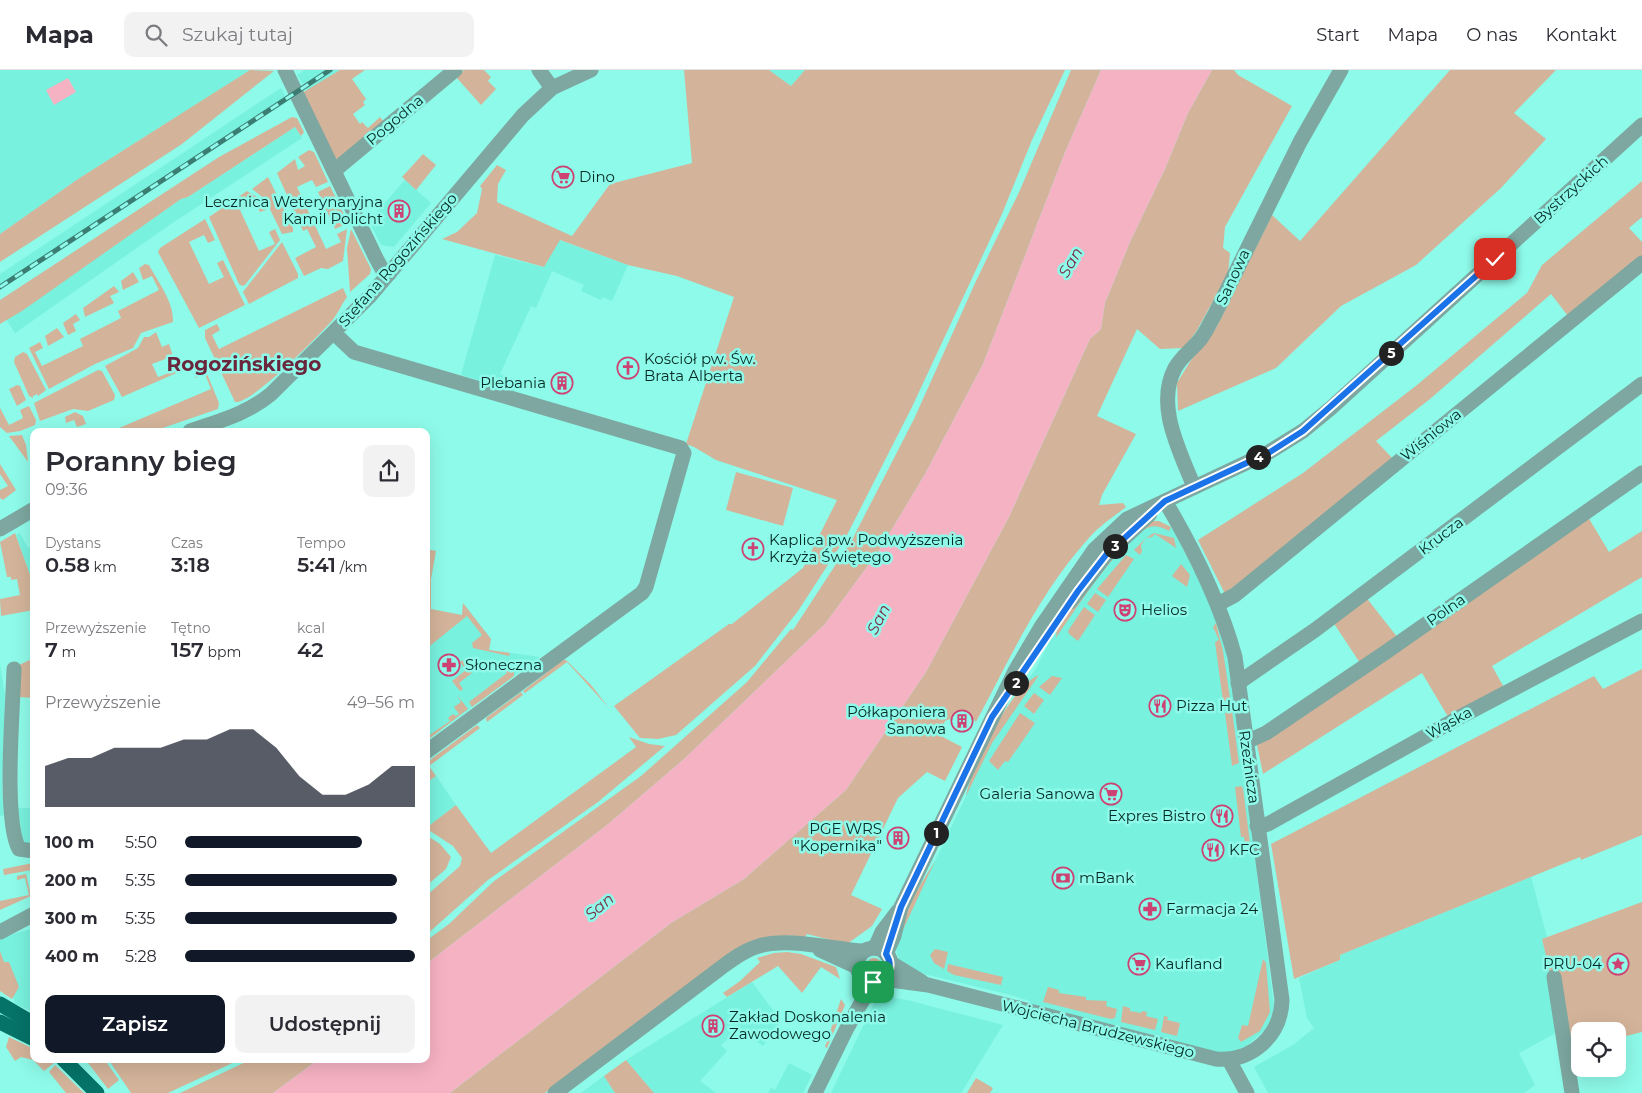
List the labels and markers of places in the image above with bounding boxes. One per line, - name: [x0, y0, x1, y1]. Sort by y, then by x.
- supermarket icon: Dino: [551, 165, 575, 189]
- place label: Dino: [579, 167, 615, 186]
- place label: Lecznica Weterynaryjna Kamil Policht: [204, 192, 383, 228]
- building icon: Lecznica Weterynaryjna Kamil Policht: [387, 199, 411, 223]
- pin: [1474, 238, 1516, 280]
- pin: 5: [1378, 340, 1404, 366]
- place label: Kościół pw. Św. Brata Alberta: [644, 349, 756, 385]
- church icon: Kościół pw. Św. Brata Alberta: [616, 356, 640, 380]
- building icon: Plebania: [550, 371, 574, 395]
- place label: Plebania: [480, 373, 546, 392]
- pin: 4: [1246, 444, 1270, 470]
- place label: Kaplica pw. Podwyższenia Krzyża Świętego: [769, 530, 963, 566]
- pin: 3: [1102, 534, 1128, 558]
- church icon: Kaplica pw. Podwyższenia Krzyża Świętego: [741, 537, 765, 561]
- theatre icon: Helios: [1113, 598, 1137, 622]
- place label: Helios: [1141, 600, 1187, 619]
- pharmacy icon: Słoneczna: [437, 653, 461, 677]
- place label: Słoneczna: [465, 655, 542, 674]
- pin: 2: [1004, 670, 1028, 696]
- restaurant icon: Pizza Hut: [1148, 694, 1172, 718]
- place label: Pizza Hut: [1176, 696, 1247, 715]
- place label: Półkaponiera Sanowa: [847, 702, 946, 738]
- building icon: Półkaponiera Sanowa: [950, 709, 974, 733]
- supermarket icon: Galeria Sanowa: [1099, 782, 1123, 806]
- place label: Galeria Sanowa: [980, 784, 1095, 803]
- restaurant icon: Expres Bistro: [1210, 804, 1234, 828]
- place label: Expres Bistro: [1108, 806, 1206, 825]
- place label: PGE WRS "Kopernika": [794, 819, 882, 855]
- pin: 1: [924, 820, 948, 846]
- building icon: PGE WRS "Kopernika": [886, 826, 910, 850]
- restaurant icon: KFC: [1201, 838, 1225, 862]
- place label: KFC: [1229, 840, 1260, 859]
- bank icon: mBank: [1051, 866, 1075, 890]
- place label: mBank: [1079, 868, 1134, 887]
- pharmacy icon: Farmacja 24: [1138, 897, 1162, 921]
- place label: Farmacja 24: [1166, 899, 1258, 918]
- supermarket icon: Kaufland: [1127, 952, 1151, 976]
- place icon: PRU-04: [1606, 952, 1630, 976]
- place label: Kaufland: [1155, 954, 1223, 973]
- place label: PRU-04: [1543, 954, 1602, 973]
- pin: [852, 961, 894, 1003]
- place label: Zakład Doskonalenia Zawodowego: [729, 1007, 886, 1043]
- building icon: Zakład Doskonalenia Zawodowego: [701, 1014, 725, 1038]

